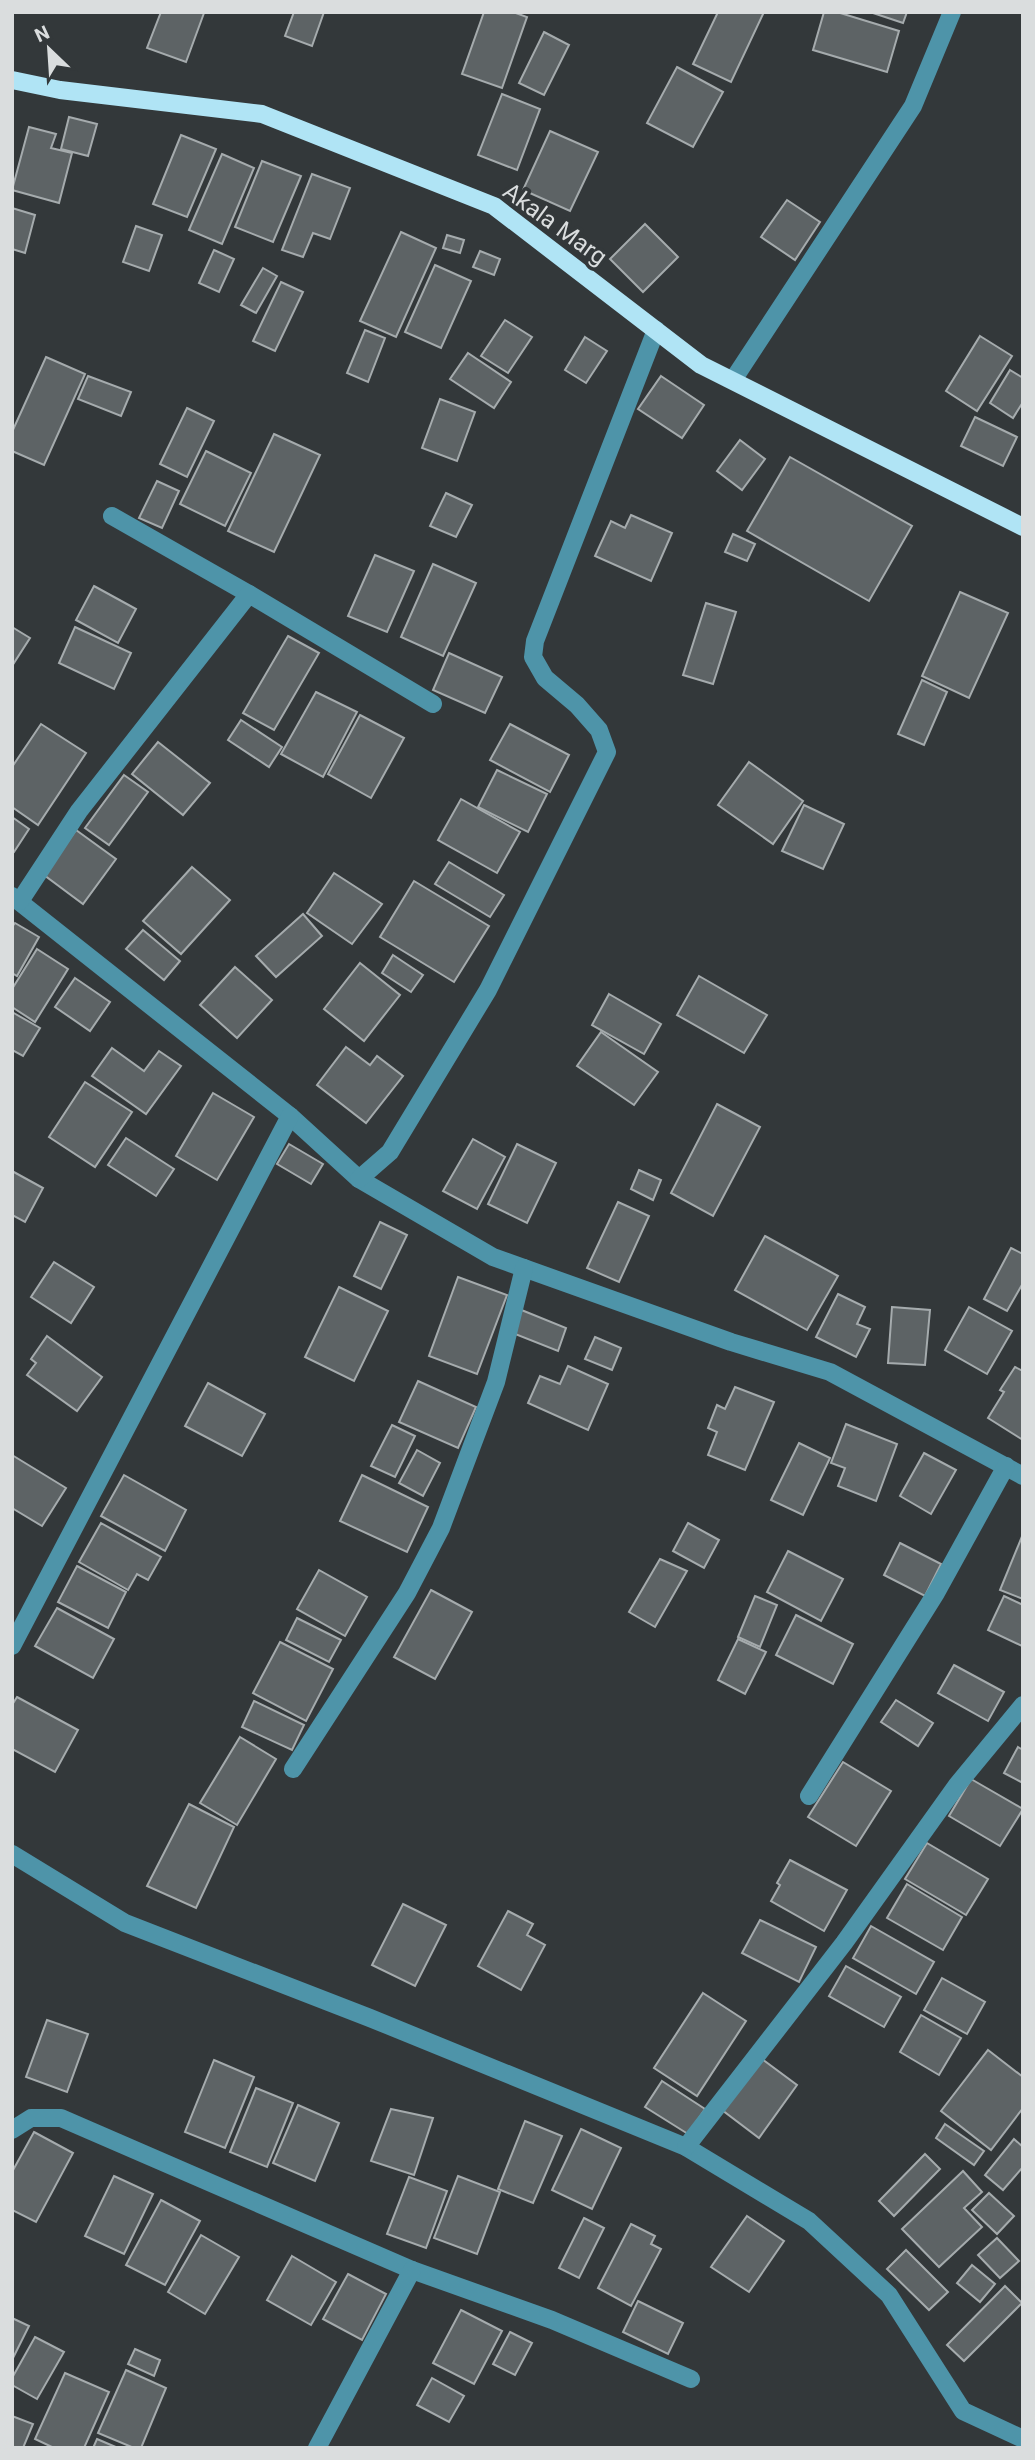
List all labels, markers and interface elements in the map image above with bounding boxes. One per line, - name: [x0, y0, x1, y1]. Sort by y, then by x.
- north arrow: [14, 14, 84, 84]
- text: N: [31, 21, 53, 47]
- street label: Akala Marg: [498, 177, 612, 271]

